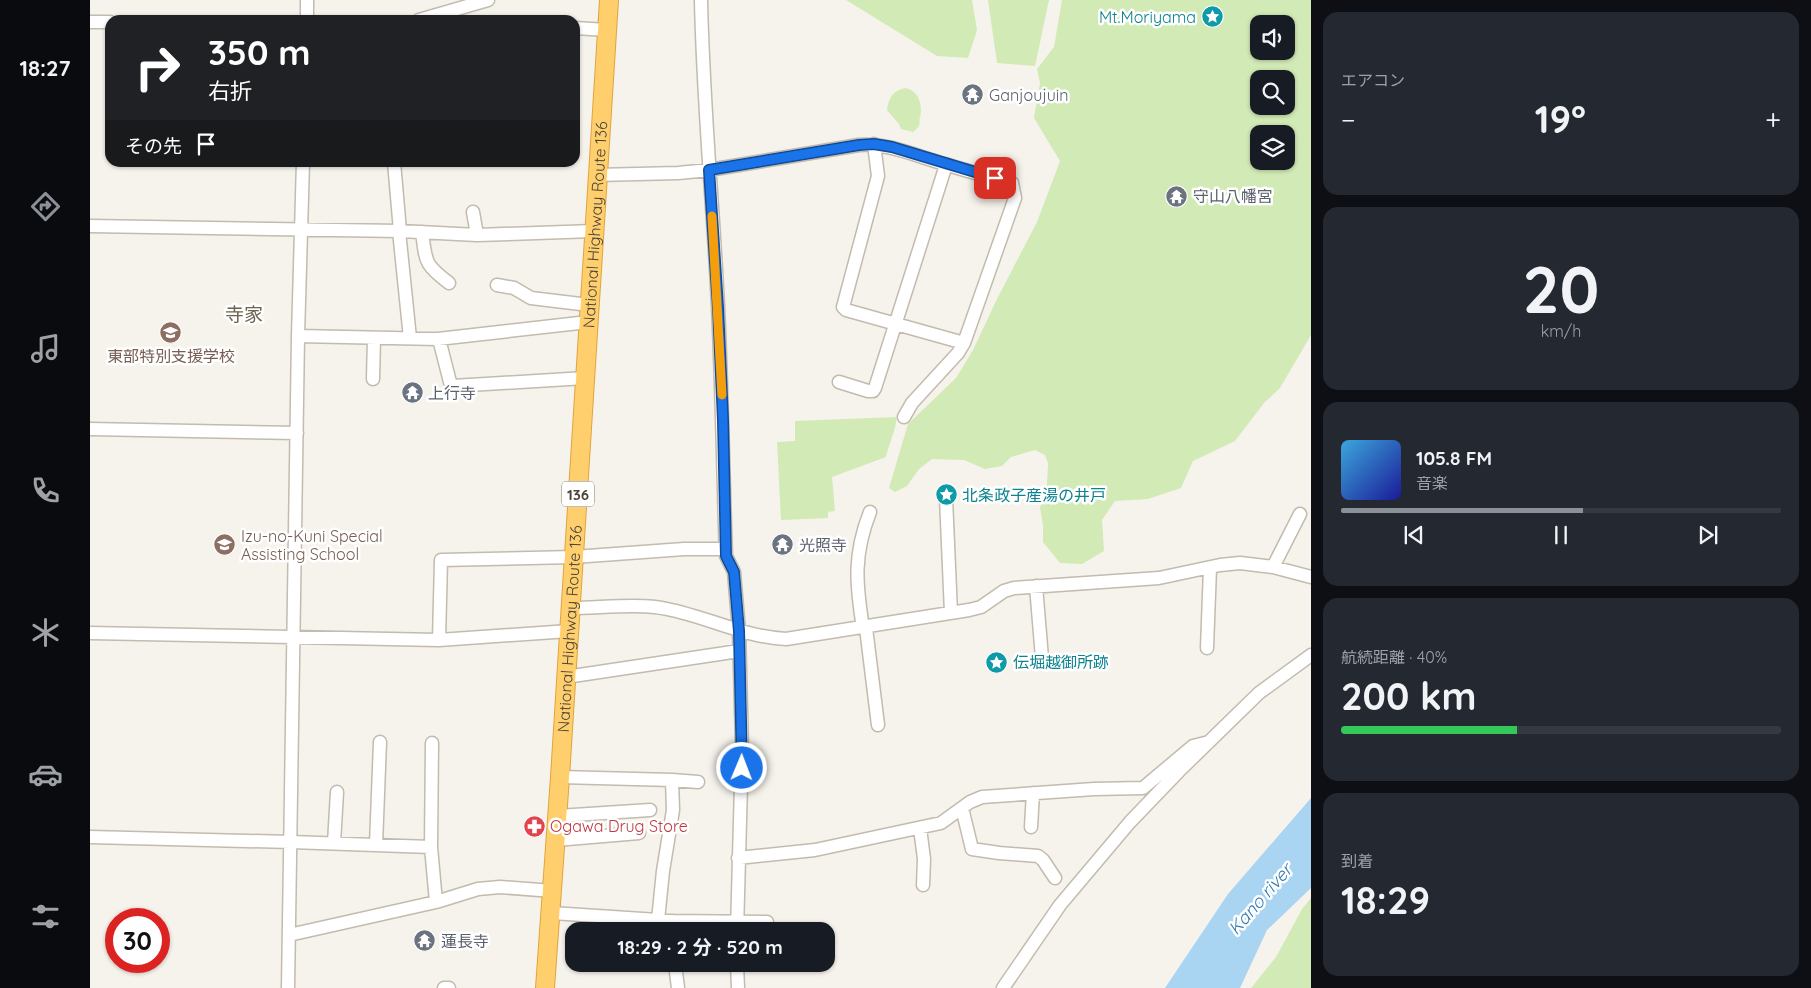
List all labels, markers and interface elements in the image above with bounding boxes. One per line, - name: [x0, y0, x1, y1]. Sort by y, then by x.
- place icon: Mt.Moriyama: [1200, 5, 1224, 29]
- place label: Mt.Moriyama: [1099, 7, 1196, 27]
- map controls: [1250, 15, 1295, 170]
- button: sound: [1250, 15, 1295, 60]
- text: 350 m: [208, 30, 311, 74]
- icon: right: [125, 35, 190, 100]
- text: 18:27: [19, 54, 71, 82]
- button: search: [1250, 70, 1295, 115]
- text: エアコン: [1341, 70, 1405, 90]
- text: 右折: [208, 77, 252, 105]
- temple icon: Ganjoujuin: [961, 83, 985, 107]
- place label: Ganjoujuin: [989, 85, 1068, 105]
- text: 19°: [1535, 95, 1586, 143]
- text: −: [1341, 102, 1356, 137]
- text: +: [1765, 102, 1781, 137]
- street label: National Highway Route 136: [578, 120, 611, 329]
- button: layers: [1250, 125, 1295, 170]
- icon: arrive: [192, 130, 220, 158]
- text: その先: [125, 134, 182, 158]
- pin: [974, 157, 1016, 199]
- icon: arrive: [981, 164, 1009, 192]
- temple icon: 守山八幡宮: [1165, 184, 1189, 208]
- place label: 守山八幡宮: [1193, 186, 1273, 206]
- icon: directions: [28, 189, 63, 224]
- text: 20: [1523, 248, 1599, 329]
- district label: 寺家: [225, 302, 263, 326]
- school or university icon: 東部特別支援学校: [159, 320, 183, 344]
- text: km/h: [1541, 321, 1581, 341]
- icon: music: [28, 331, 63, 366]
- place label: 東部特別支援学校: [107, 346, 235, 366]
- temple icon: 上行寺: [400, 381, 424, 405]
- place label: 上行寺: [428, 383, 476, 403]
- text: 105.8 FM: [1416, 446, 1492, 470]
- icon: phone: [28, 473, 63, 508]
- text: 音楽: [1416, 473, 1448, 493]
- road number: 136: [562, 482, 594, 506]
- place icon: 北条政子産湯の井戸: [934, 483, 958, 507]
- place label: 北条政子産湯の井戸: [962, 485, 1106, 505]
- icon: previous: [1400, 521, 1428, 549]
- icon: pause: [1547, 521, 1575, 549]
- icon: next: [1694, 521, 1722, 549]
- street label: National Highway Route 136: [553, 524, 586, 733]
- place label: Izu-no-Kuni Special Assisting School: [241, 526, 383, 564]
- school or university icon: Izu-no-Kuni Special Assisting School: [213, 533, 237, 557]
- temple icon: 光照寺: [771, 533, 795, 557]
- place label: 光照寺: [799, 535, 847, 555]
- icon: climate: [28, 615, 63, 650]
- text: 航続距離 · 40%: [1341, 647, 1447, 667]
- place icon: 伝堀越御所跡: [985, 650, 1009, 674]
- place label: 伝堀越御所跡: [1013, 652, 1109, 672]
- text: 200 km: [1341, 672, 1477, 720]
- position arrow: [715, 741, 767, 793]
- icon: car: [28, 757, 63, 792]
- pharmacy icon: Ogawa Drug Store: [522, 814, 546, 838]
- place label: Ogawa Drug Store: [550, 816, 688, 836]
- text: 到着: [1341, 851, 1373, 871]
- water label: Kano river: [1223, 857, 1298, 939]
- text: 18:29: [1341, 876, 1430, 924]
- icon: filters: [28, 899, 63, 934]
- speed limit sign: 30: [105, 908, 170, 973]
- temple icon: 蓮長寺: [413, 929, 437, 953]
- place label: 蓮長寺: [441, 931, 489, 951]
- text: 18:29 · 2 分 · 520 m: [617, 935, 783, 959]

